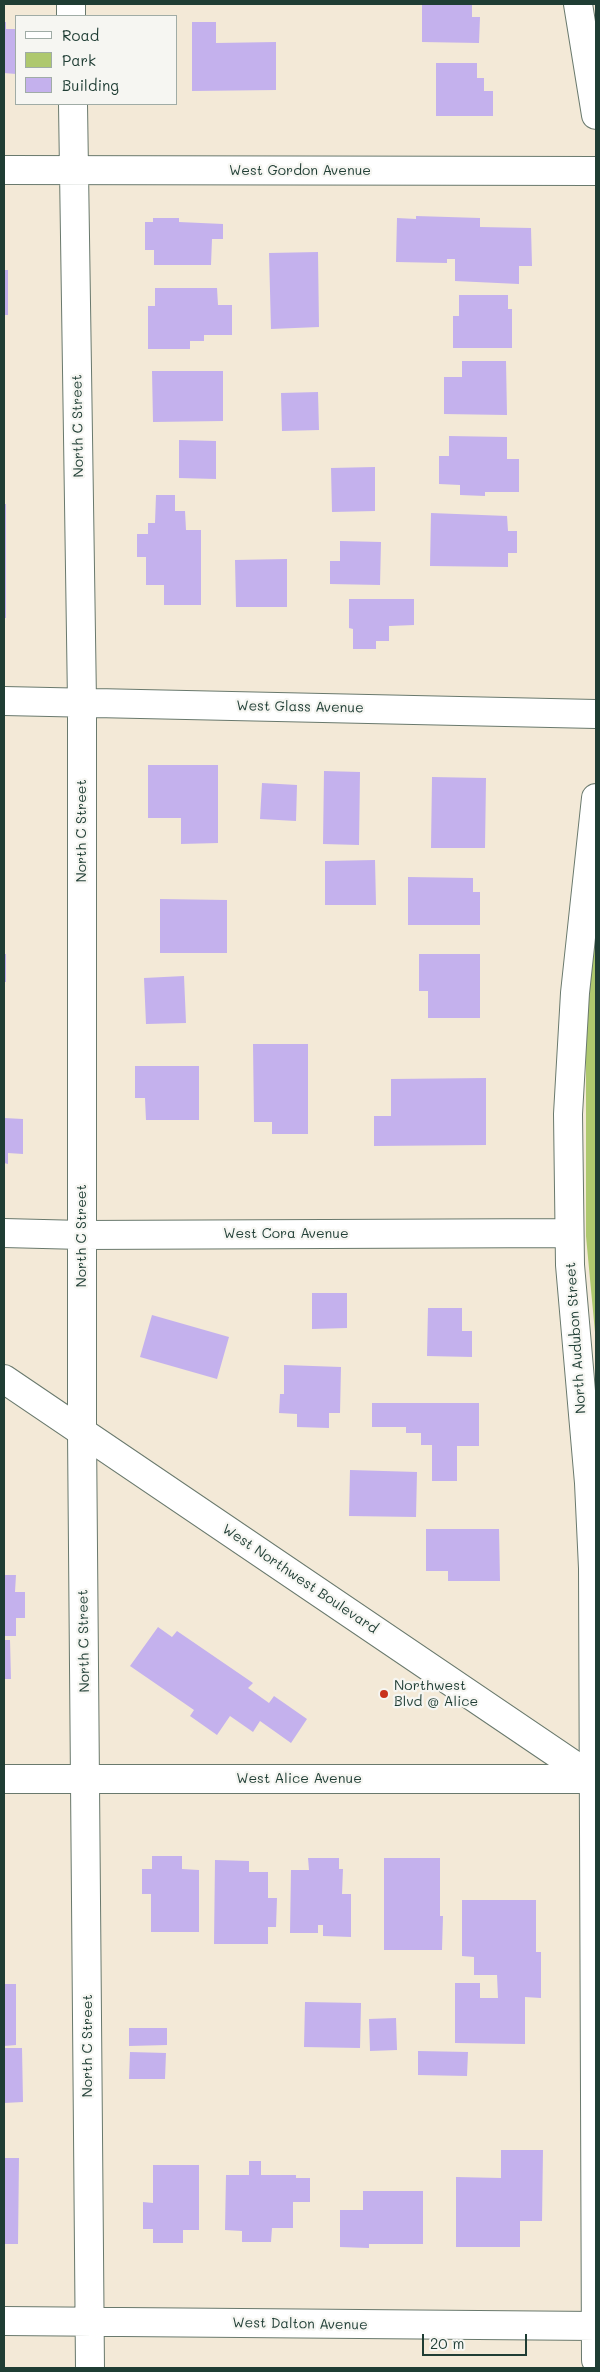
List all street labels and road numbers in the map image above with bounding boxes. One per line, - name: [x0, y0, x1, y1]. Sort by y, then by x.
- street label: West Gordon Avenue: [229, 163, 371, 179]
- street label: North C Street: [69, 374, 87, 478]
- street label: West Glass Avenue: [236, 697, 364, 717]
- street label: North C Street: [74, 779, 90, 883]
- street label: North C Street: [74, 1184, 90, 1288]
- street label: West Cora Avenue: [223, 1226, 349, 1242]
- street label: North Audubon Street: [562, 1262, 590, 1414]
- street label: West Northwest Boulevard: [219, 1521, 381, 1637]
- street label: North C Street: [75, 1589, 93, 1693]
- street label: West Alice Avenue: [236, 1771, 362, 1787]
- street label: North C Street: [80, 1994, 96, 2098]
- street label: West Dalton Avenue: [232, 2314, 368, 2334]

